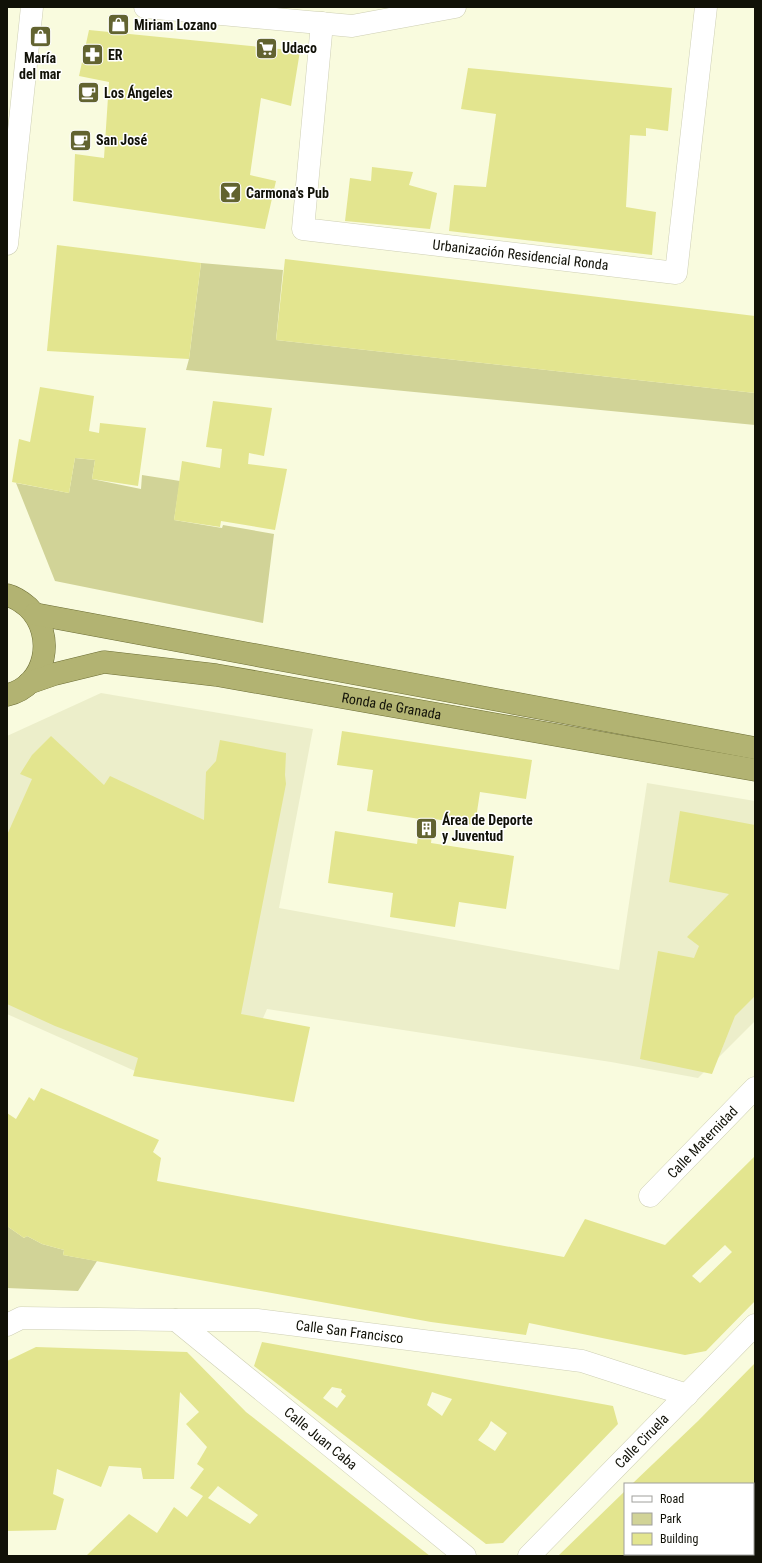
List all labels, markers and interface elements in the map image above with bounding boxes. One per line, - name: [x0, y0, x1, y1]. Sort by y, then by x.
- shop icon: Miriam Lozano: [105, 12, 131, 38]
- place label: Miriam Lozano: [134, 17, 217, 33]
- shop icon: María del mar: [27, 23, 53, 49]
- supermarket icon: Udaco: [253, 35, 279, 61]
- place label: Udaco: [282, 40, 317, 56]
- pharmacy icon: ER: [80, 42, 106, 68]
- place label: ER: [108, 47, 123, 63]
- place label: María del mar: [19, 50, 61, 82]
- cafe icon: Los Ángeles: [76, 80, 102, 106]
- place label: Los Ángeles: [104, 84, 173, 101]
- cafe icon: San José: [67, 127, 93, 153]
- place label: San José: [96, 132, 147, 148]
- bar icon: Carmona's Pub: [218, 180, 244, 206]
- place label: Carmona's Pub: [246, 185, 329, 201]
- street label: Urbanización Residencial Ronda: [432, 236, 609, 273]
- street label: Ronda de Granada: [340, 689, 443, 723]
- place label: Área de Deporte y Juventud: [442, 811, 533, 844]
- building icon: Área de Deporte y Juventud: [413, 815, 439, 841]
- street label: Calle Maternidad: [664, 1103, 741, 1181]
- street label: Calle San Francisco: [295, 1317, 404, 1346]
- street label: Calle Juan Caba: [281, 1404, 361, 1473]
- street label: Calle Ciruela: [612, 1410, 672, 1471]
- legend: [624, 1483, 754, 1555]
- text: Road: [660, 1492, 684, 1506]
- text: Park: [660, 1512, 682, 1526]
- text: Building: [660, 1532, 698, 1546]

